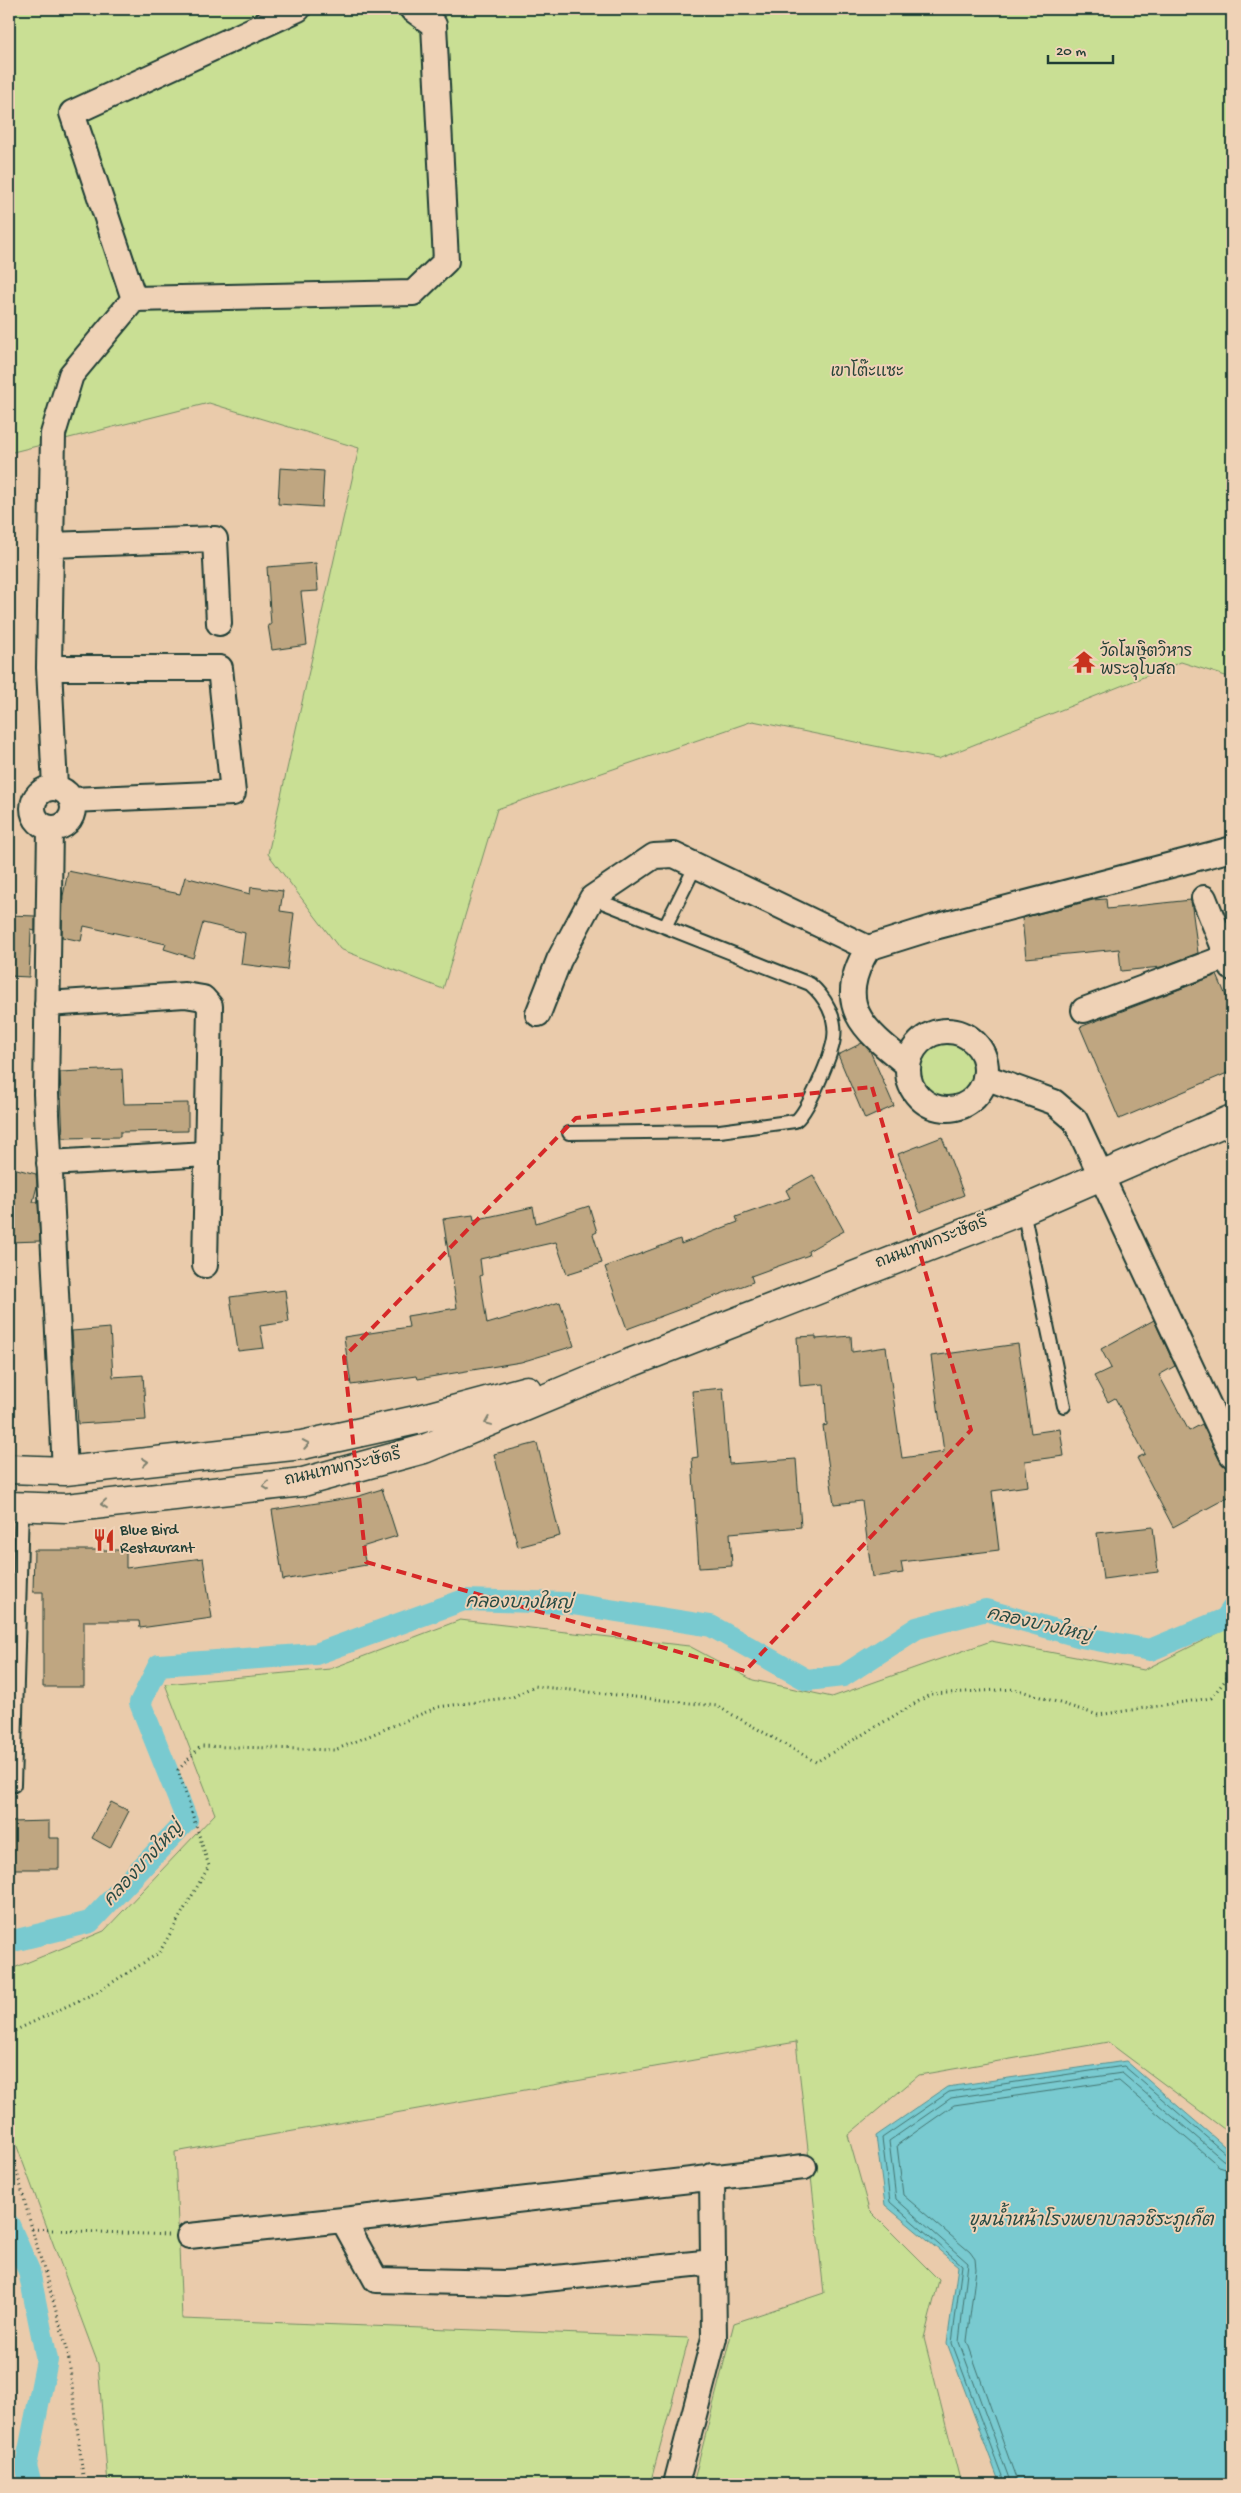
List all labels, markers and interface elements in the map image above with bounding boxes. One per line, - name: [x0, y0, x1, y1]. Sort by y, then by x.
- scale bar: [1048, 32, 1114, 64]
- text: 20 m: [1056, 43, 1086, 61]
- park label: เขาโต๊ะแซะ: [831, 358, 903, 383]
- place label: วัดโฆษิตวิหาร พระอุโบสถ: [1100, 639, 1192, 681]
- temple icon: วัดโฆษิตวิหาร พระอุโบสถ: [1071, 649, 1097, 675]
- street label: ถนนเทพกระษัตรี: [872, 1210, 991, 1274]
- one-way arrow: [484, 1416, 493, 1427]
- one-way arrow: [302, 1439, 310, 1449]
- street label: ถนนเทพกระษัตรี: [282, 1442, 404, 1492]
- one-way arrow: [141, 1457, 149, 1468]
- one-way arrow: [261, 1480, 269, 1491]
- one-way arrow: [100, 1498, 108, 1509]
- place label: Blue Bird Restaurant: [119, 1522, 196, 1559]
- restaurant icon: Blue Bird Restaurant: [91, 1527, 117, 1553]
- water label: คลองบางใหญ่: [465, 1589, 576, 1615]
- water label: คลองบางใหญ่: [985, 1600, 1097, 1649]
- water label: คลองบางใหญ่: [97, 1814, 190, 1911]
- water label: ขุมน้ำหน้าโรงพยาบาลวชิระภูเก็ต: [969, 2202, 1215, 2232]

